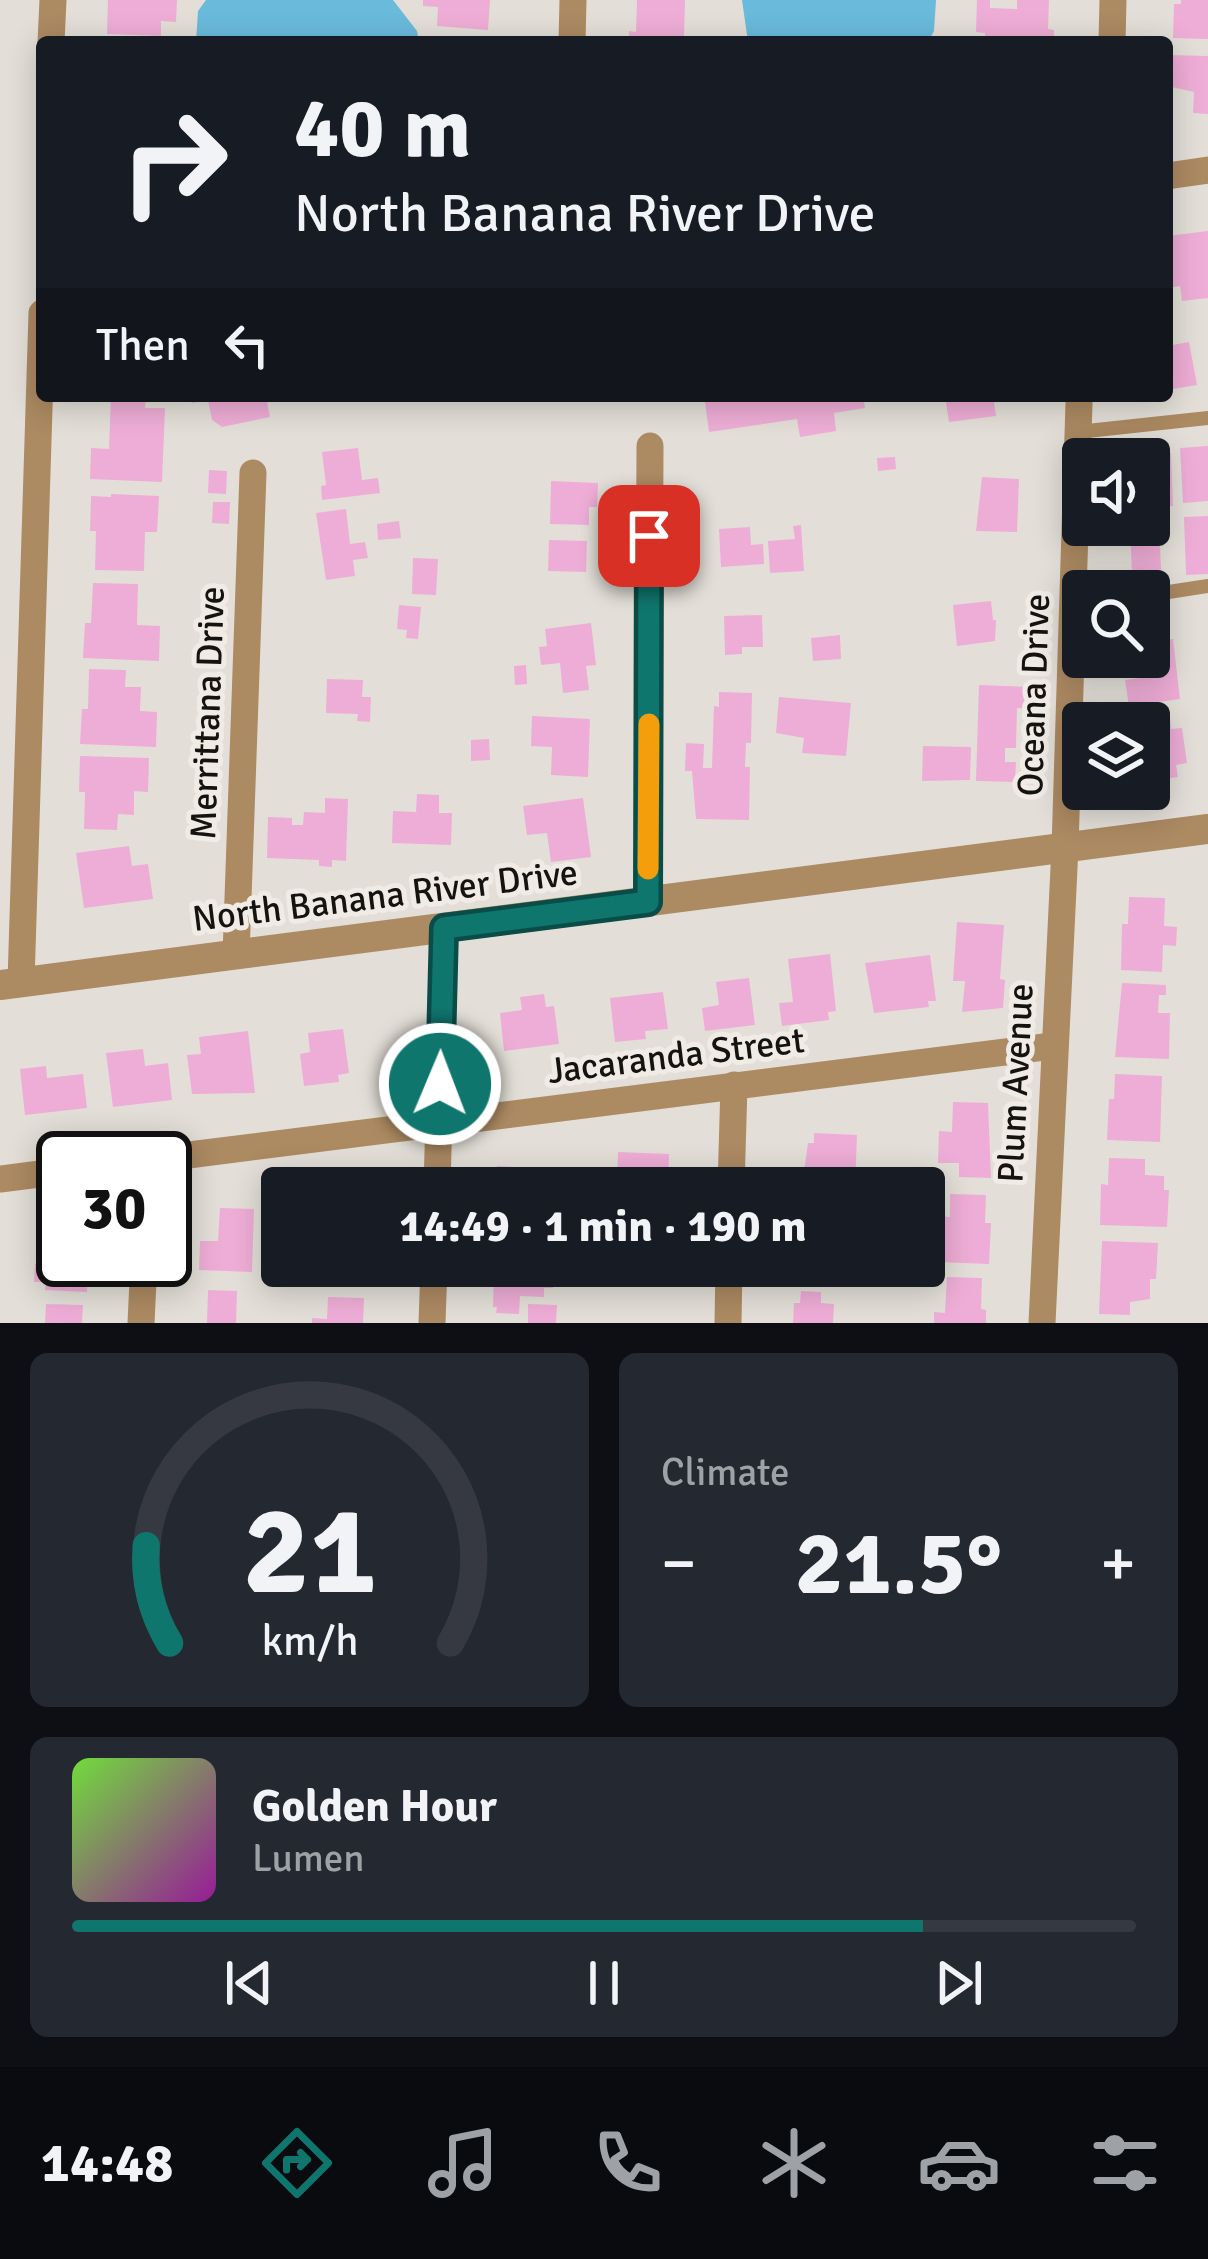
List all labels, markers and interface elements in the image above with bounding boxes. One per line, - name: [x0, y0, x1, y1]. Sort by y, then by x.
- text: 40 m: [294, 77, 471, 181]
- icon: right: [96, 84, 252, 240]
- text: North Banana River Drive: [294, 180, 875, 247]
- icon: left: [214, 312, 280, 378]
- text: Then: [96, 318, 190, 373]
- map controls: [1062, 438, 1170, 810]
- button: sound: [1062, 438, 1170, 546]
- pin: [598, 485, 700, 587]
- icon: arrive: [616, 503, 682, 569]
- button: search: [1062, 570, 1170, 678]
- street label: Merrittana Drive: [181, 586, 235, 840]
- street label: Oceana Drive: [1008, 593, 1060, 797]
- button: layers: [1062, 702, 1170, 810]
- street label: North Banana River Drive: [190, 850, 580, 942]
- street label: Plum Avenue: [988, 982, 1044, 1184]
- street label: Jacaranda Street: [545, 1018, 807, 1094]
- position arrow: [377, 1021, 503, 1147]
- speed limit sign: 30: [36, 1131, 192, 1287]
- text: 14:49 · 1 min · 190 m: [399, 1199, 807, 1254]
- text: Climate: [661, 1448, 790, 1496]
- text: 21: [242, 1475, 377, 1628]
- text: 21.5°: [795, 1508, 1002, 1619]
- text: −: [661, 1523, 697, 1604]
- text: +: [1100, 1523, 1136, 1604]
- text: km/h: [261, 1615, 358, 1668]
- text: Golden Hour: [252, 1779, 497, 1834]
- text: Lumen: [252, 1834, 365, 1882]
- icon: previous: [216, 1950, 282, 2016]
- icon: pause: [571, 1950, 637, 2016]
- icon: next: [926, 1950, 992, 2016]
- icon: directions: [255, 2121, 339, 2205]
- icon: music: [421, 2121, 505, 2205]
- icon: phone: [586, 2121, 670, 2205]
- icon: climate: [752, 2121, 836, 2205]
- icon: car: [917, 2121, 1001, 2205]
- icon: filters: [1083, 2121, 1167, 2205]
- text: 14:48: [41, 2130, 173, 2197]

